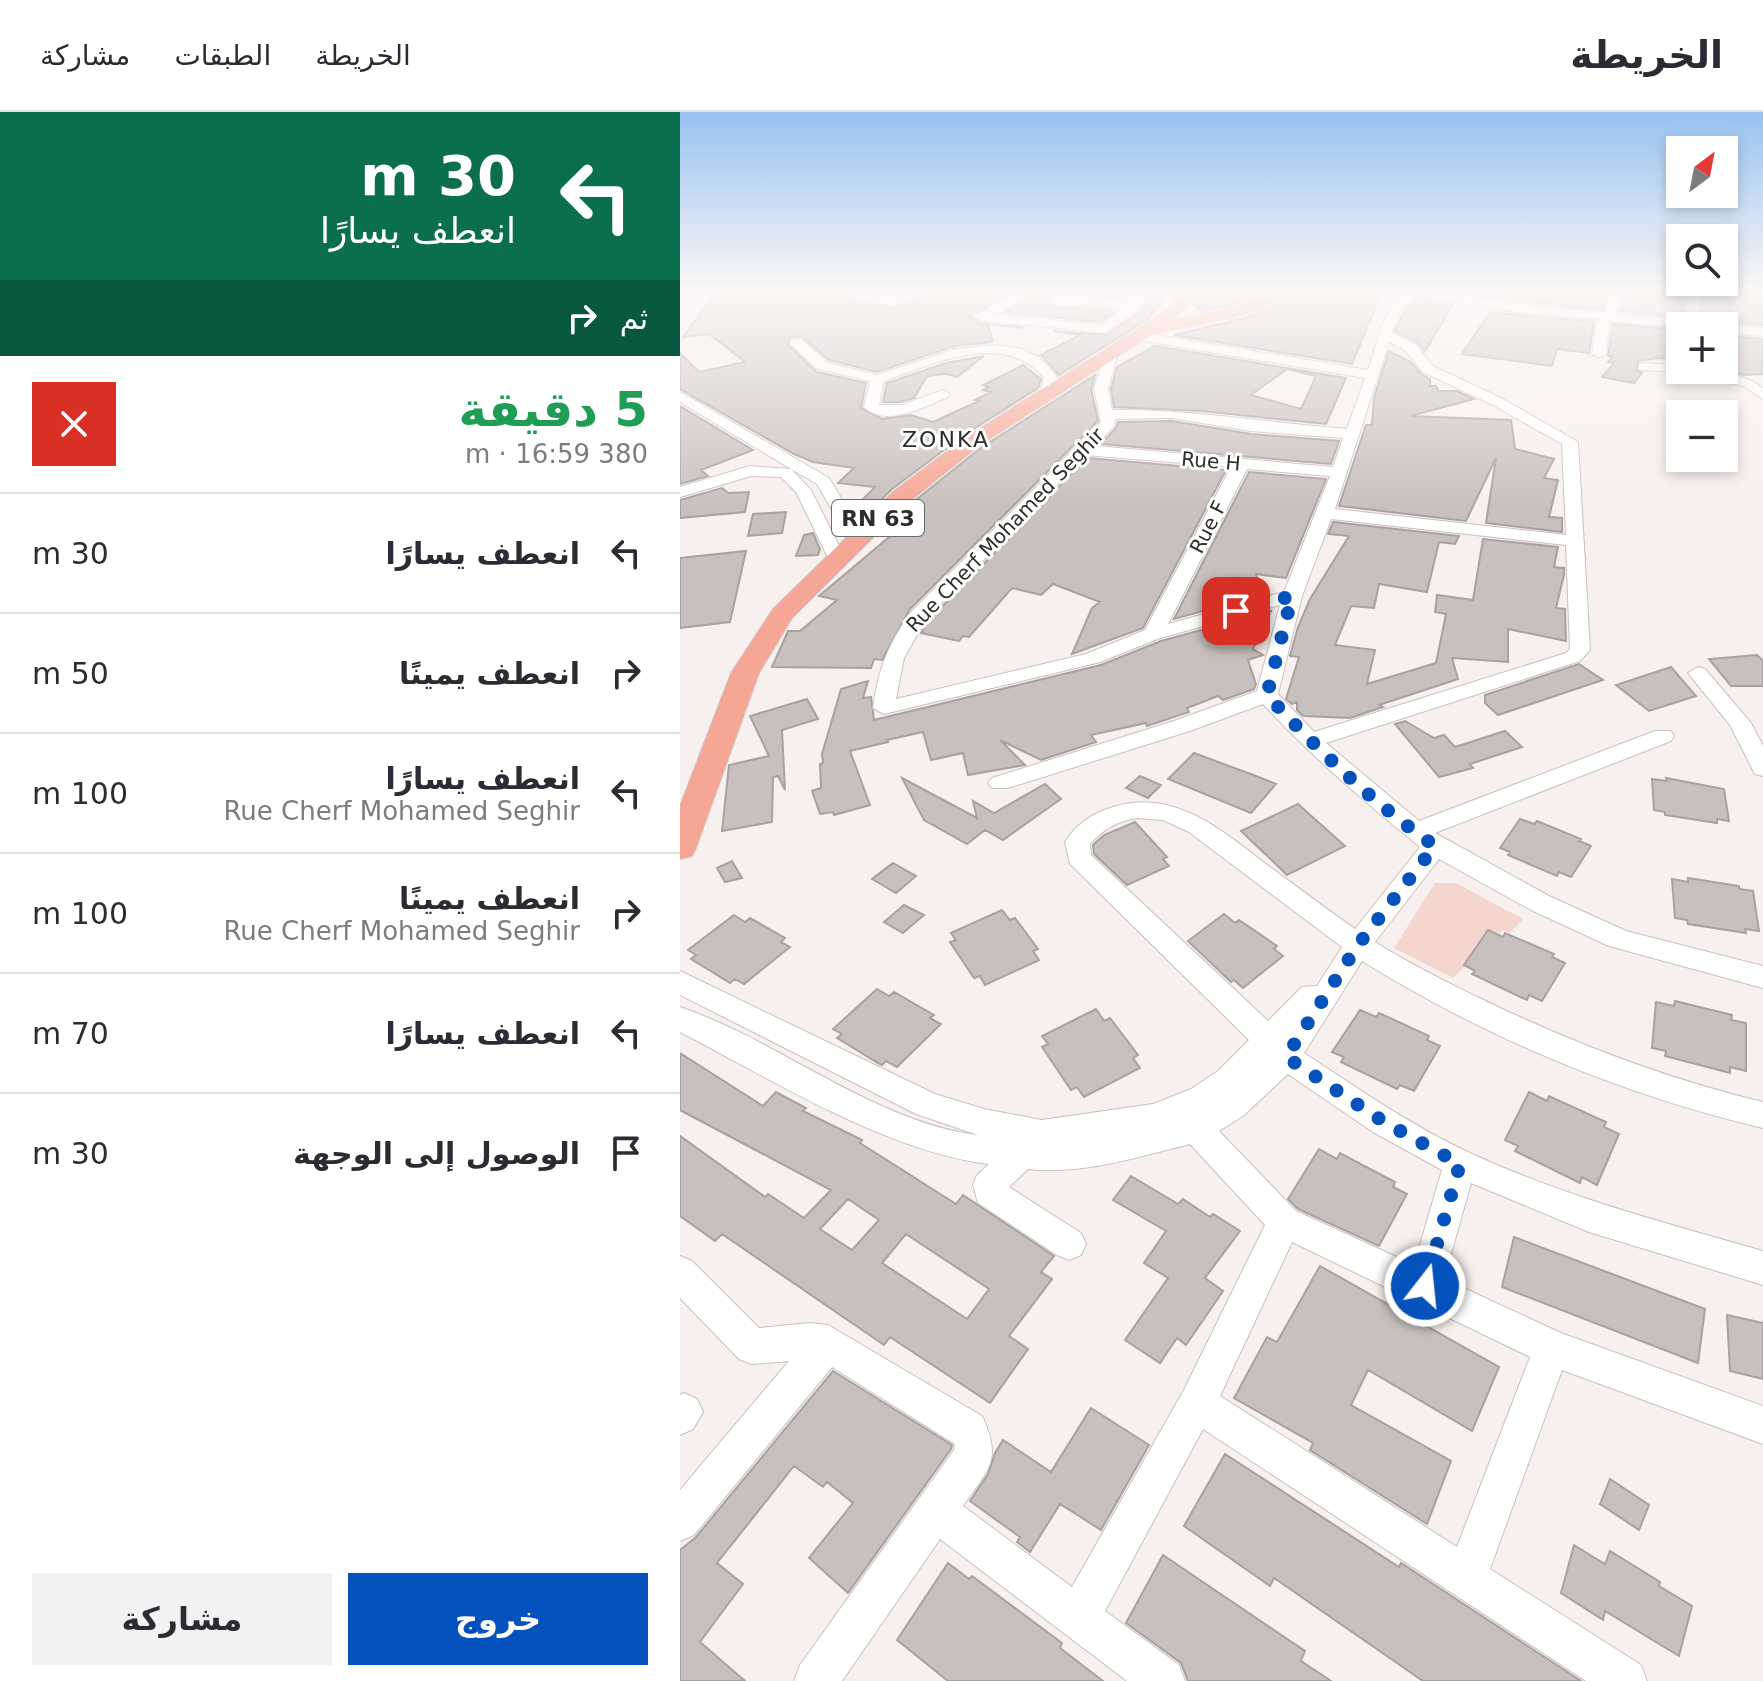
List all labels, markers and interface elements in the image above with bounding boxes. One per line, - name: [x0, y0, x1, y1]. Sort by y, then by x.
- text: الخريطة: [1570, 33, 1723, 77]
- text: مشاركة: [40, 39, 130, 72]
- text: الطبقات: [174, 39, 271, 72]
- text: الخريطة: [315, 39, 411, 72]
- north arrow: [1666, 136, 1738, 208]
- map controls: [1666, 136, 1738, 472]
- text: 30 m: [360, 143, 516, 208]
- icon: left: [544, 144, 648, 248]
- text: انعطف يسارًا: [320, 210, 516, 251]
- button: search: [1666, 224, 1738, 296]
- icon: right: [560, 296, 604, 340]
- text: ثم: [620, 301, 648, 336]
- button: +: [1666, 312, 1738, 384]
- text: 5 دقيقة: [459, 381, 648, 437]
- button: close: [32, 382, 116, 466]
- button: −: [1666, 400, 1738, 472]
- street label: Rue Cherf Mohamed Seghir: [901, 422, 1109, 637]
- district label: ZONKA: [902, 427, 990, 452]
- text: 380 m · 16:59: [465, 439, 648, 469]
- street label: Rue H: [1180, 446, 1242, 476]
- street label: Rue F: [1185, 497, 1231, 557]
- road number: RN 63: [832, 500, 924, 536]
- icon: left: [604, 531, 648, 575]
- text: 30 m: [32, 536, 109, 571]
- text: انعطف يسارًا: [386, 536, 580, 571]
- pin: [1202, 577, 1270, 645]
- icon: arrive: [1214, 589, 1258, 633]
- icon: right: [604, 651, 648, 695]
- text: 50 m: [32, 656, 109, 691]
- text: انعطف يمينًا: [399, 656, 580, 691]
- text: انعطف يسارًا: [386, 761, 580, 796]
- icon: left: [604, 771, 648, 815]
- text: 100 m: [32, 776, 128, 811]
- text: Rue Cherf Mohamed Seghir: [223, 796, 580, 826]
- text: انعطف يمينًا: [399, 881, 580, 916]
- icon: right: [604, 891, 648, 935]
- text: 100 m: [32, 896, 128, 931]
- text: Rue Cherf Mohamed Seghir: [223, 916, 580, 946]
- icon: left: [604, 1011, 648, 1055]
- text: 70 m: [32, 1016, 109, 1051]
- text: انعطف يسارًا: [386, 1016, 580, 1051]
- icon: arrive: [604, 1131, 648, 1175]
- text: 30 m: [32, 1136, 109, 1171]
- text: الوصول إلى الوجهة: [293, 1136, 580, 1171]
- position arrow: [1383, 1244, 1467, 1328]
- button: مشاركة: [32, 1573, 332, 1665]
- button: خروج: [348, 1573, 648, 1665]

